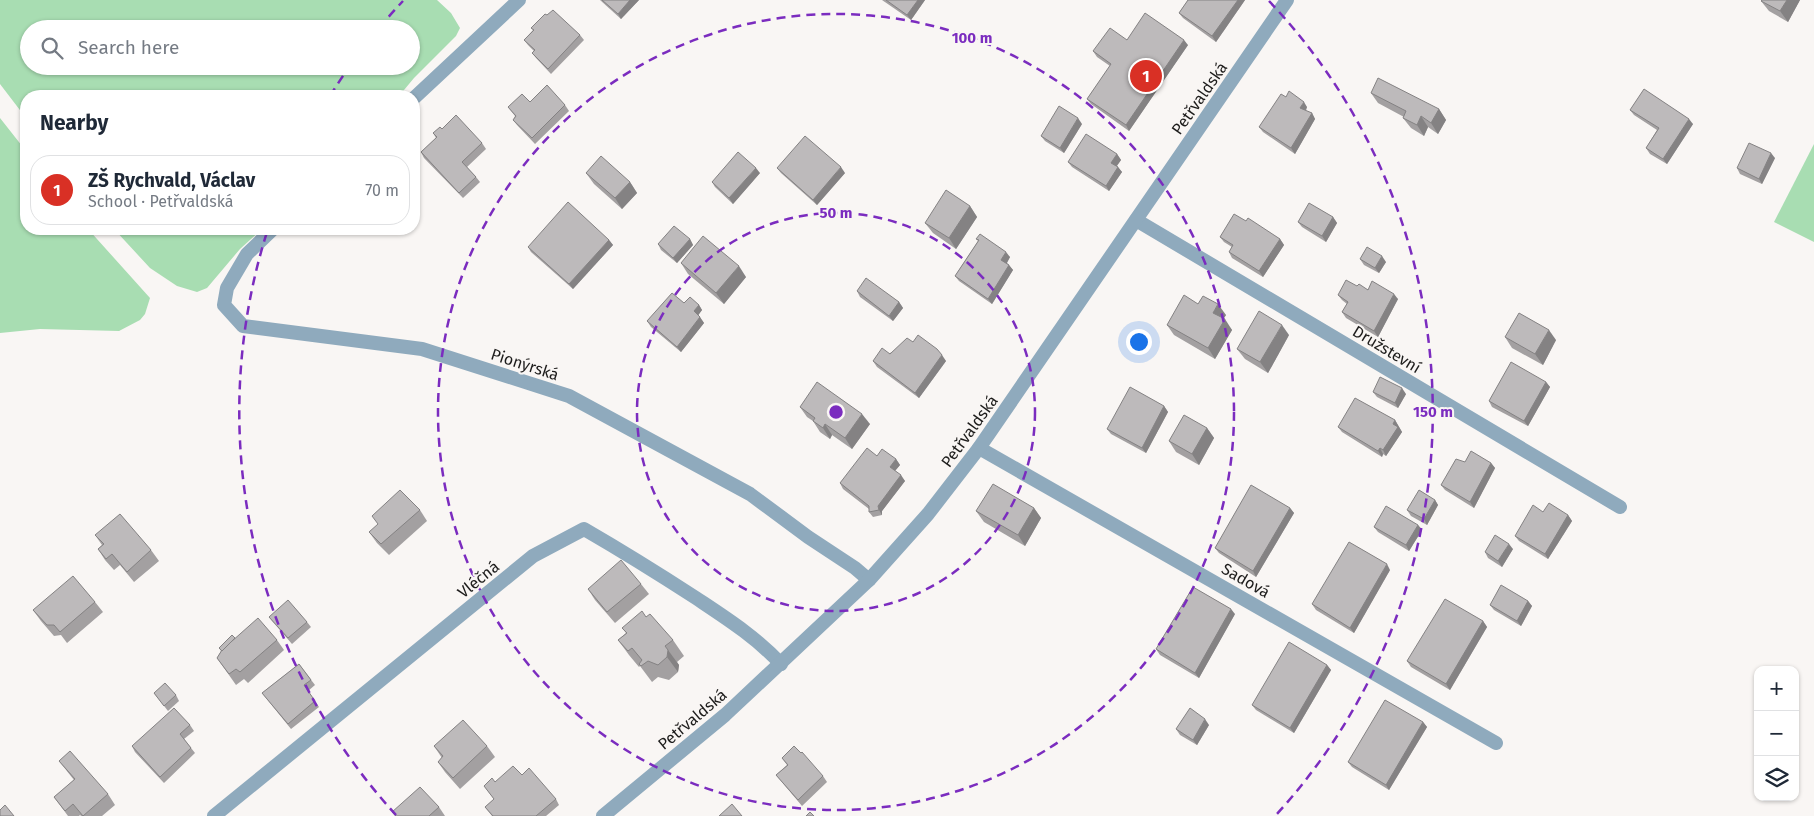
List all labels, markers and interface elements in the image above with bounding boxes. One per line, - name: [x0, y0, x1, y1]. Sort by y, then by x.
- search box: [20, 20, 420, 75]
- text: 100 m: [952, 29, 992, 47]
- icon: search: [38, 34, 66, 62]
- text: Search here: [78, 36, 179, 59]
- pin: 1: [1130, 57, 1162, 95]
- street label: Petřvaldská: [1168, 58, 1231, 138]
- text: Nearby: [40, 110, 108, 136]
- text: ZŠ Rychvald, Václav: [88, 169, 255, 192]
- text: 1: [53, 181, 61, 200]
- text: 70 m: [365, 181, 399, 200]
- text: School · Petřvaldská: [88, 192, 233, 211]
- text: 50 m: [819, 204, 853, 222]
- street label: Družstevní: [1349, 322, 1425, 377]
- your location: [1126, 329, 1152, 355]
- street label: Pionýrská: [488, 345, 561, 384]
- street label: Petřvaldská: [937, 392, 1002, 471]
- centre of rings: [827, 403, 845, 421]
- text: 150 m: [1413, 403, 1453, 421]
- street label: Vléčná: [454, 557, 503, 602]
- street label: Sadová: [1218, 559, 1273, 602]
- map controls: [1754, 666, 1799, 801]
- button: +: [1754, 666, 1799, 711]
- street label: Petřvaldská: [654, 685, 731, 754]
- button: −: [1754, 711, 1799, 756]
- button: layers: [1754, 756, 1799, 801]

